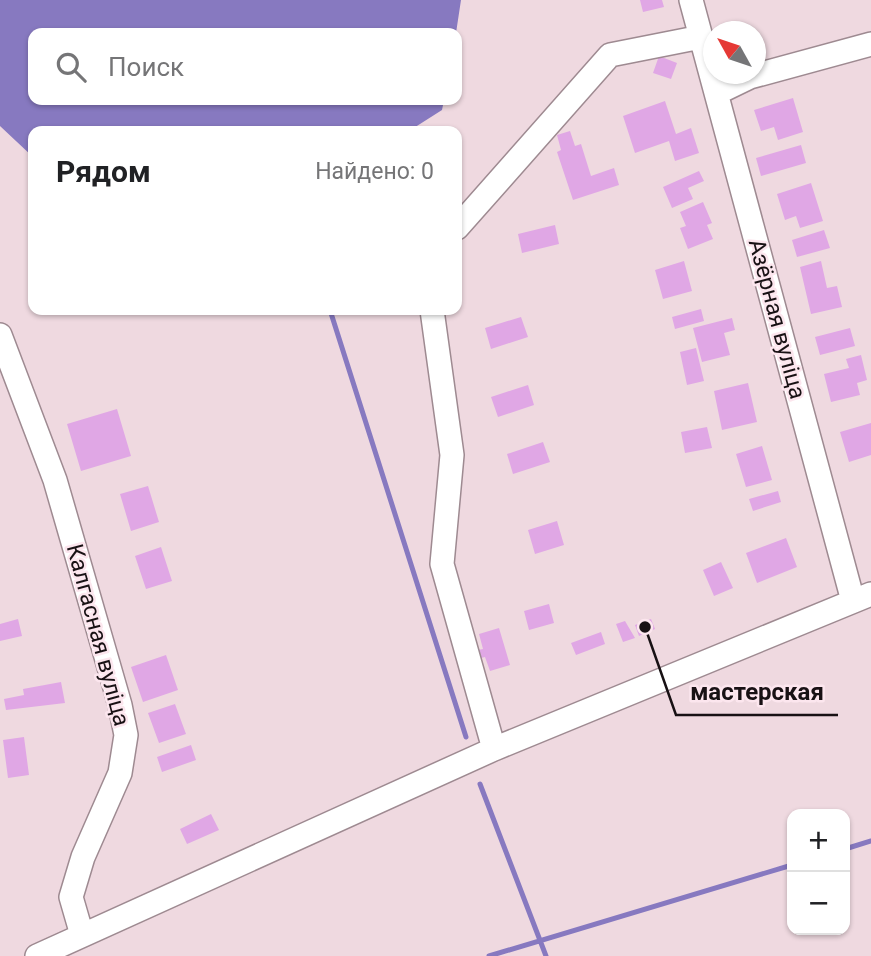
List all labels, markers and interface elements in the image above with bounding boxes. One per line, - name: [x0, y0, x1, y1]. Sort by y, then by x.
- north arrow: [703, 21, 766, 84]
- search box: [28, 28, 462, 105]
- icon: search: [52, 48, 90, 86]
- text: Поиск: [108, 52, 184, 82]
- text: Рядом: [56, 154, 151, 189]
- text: Найдено: 0: [315, 158, 434, 185]
- street label: Азёрная вуліца: [743, 236, 811, 402]
- street label: Калгасная вуліца: [61, 541, 135, 729]
- callout: мастерская: [676, 670, 838, 715]
- text: мастерская: [690, 678, 824, 706]
- map controls: [787, 809, 850, 935]
- button: +: [787, 809, 850, 872]
- button: −: [787, 872, 850, 935]

